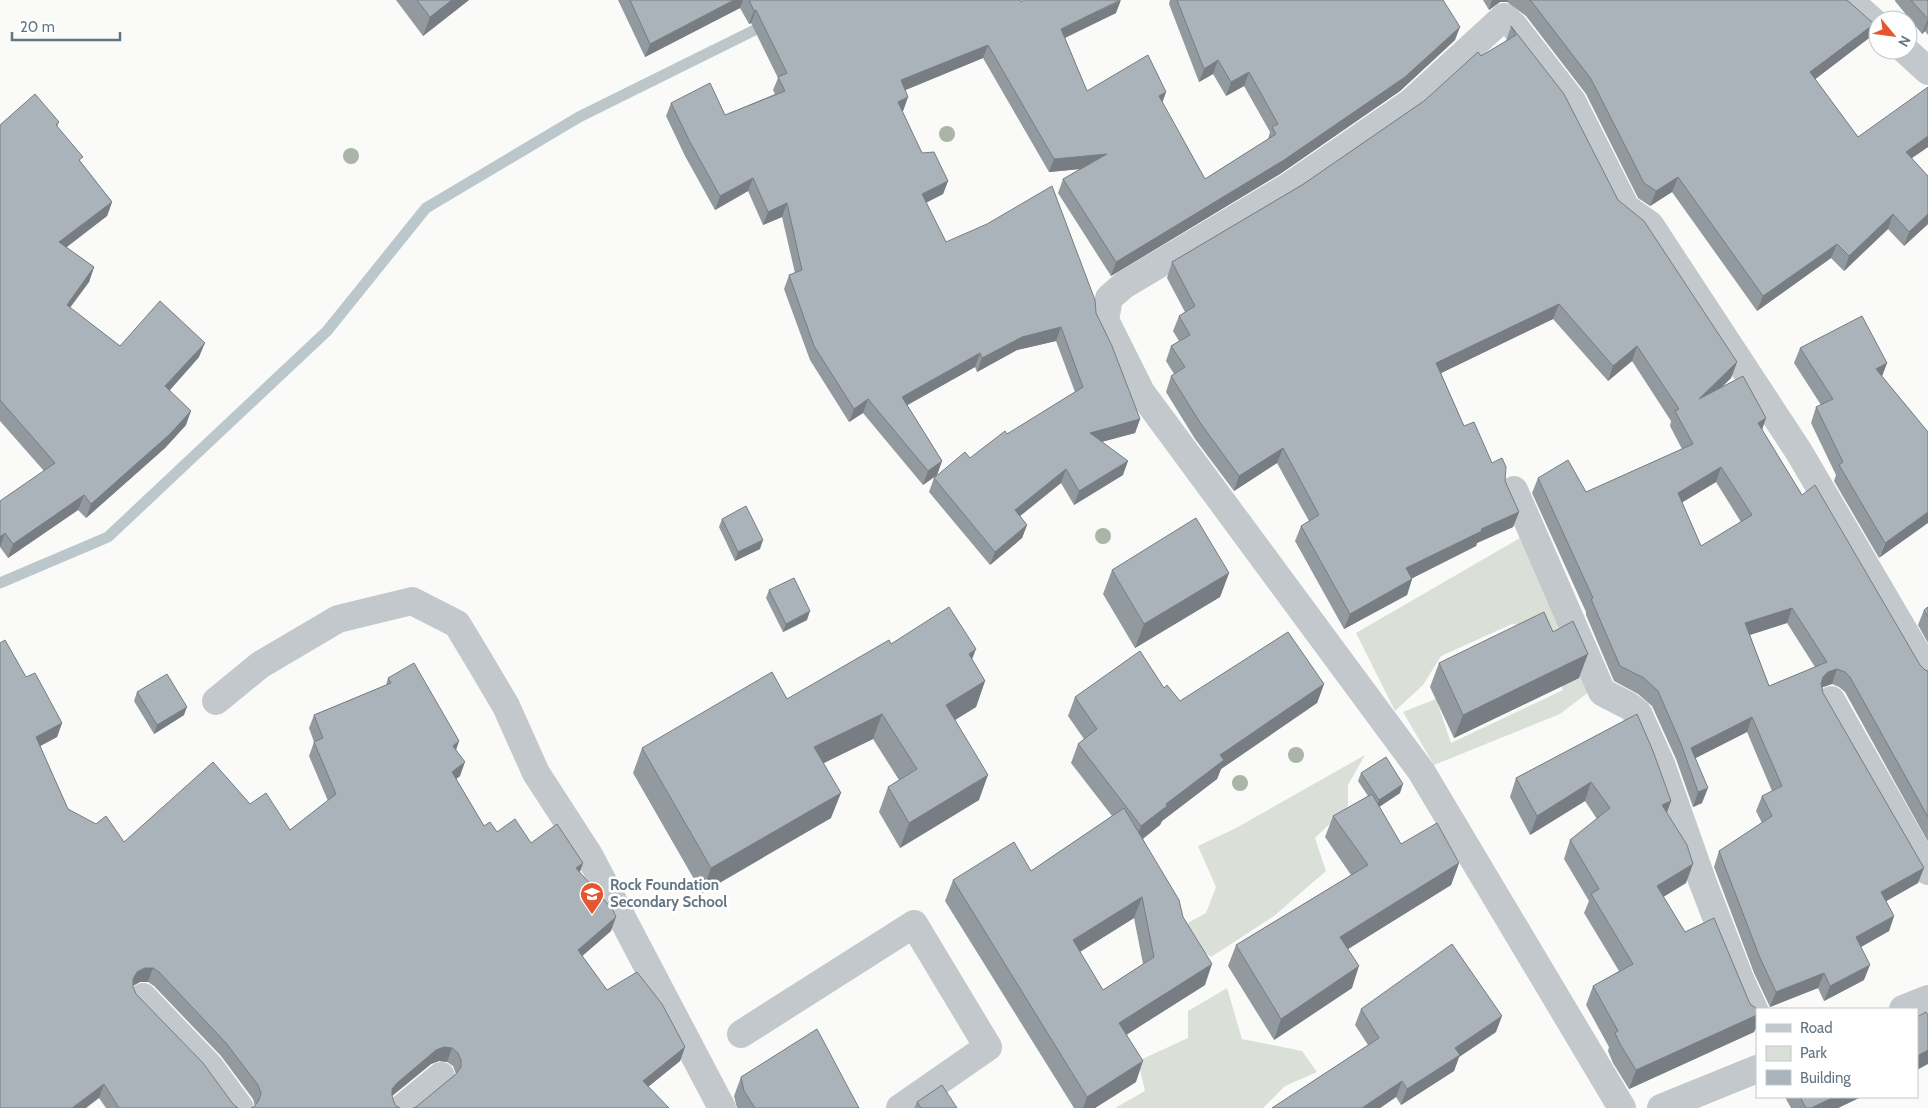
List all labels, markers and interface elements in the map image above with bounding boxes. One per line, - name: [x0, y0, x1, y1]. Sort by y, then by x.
- scale bar: [12, 10, 120, 42]
- north arrow: [1868, 10, 1918, 60]
- text: 20 m: [20, 18, 55, 36]
- text: N: [1894, 33, 1915, 50]
- place label: Rock Foundation Secondary School: [610, 876, 727, 911]
- school or university icon: Rock Foundation Secondary School: [579, 881, 605, 915]
- legend: [1756, 1008, 1918, 1098]
- text: Road: [1800, 1019, 1833, 1037]
- text: Park: [1800, 1044, 1827, 1062]
- text: Building: [1800, 1069, 1851, 1087]

